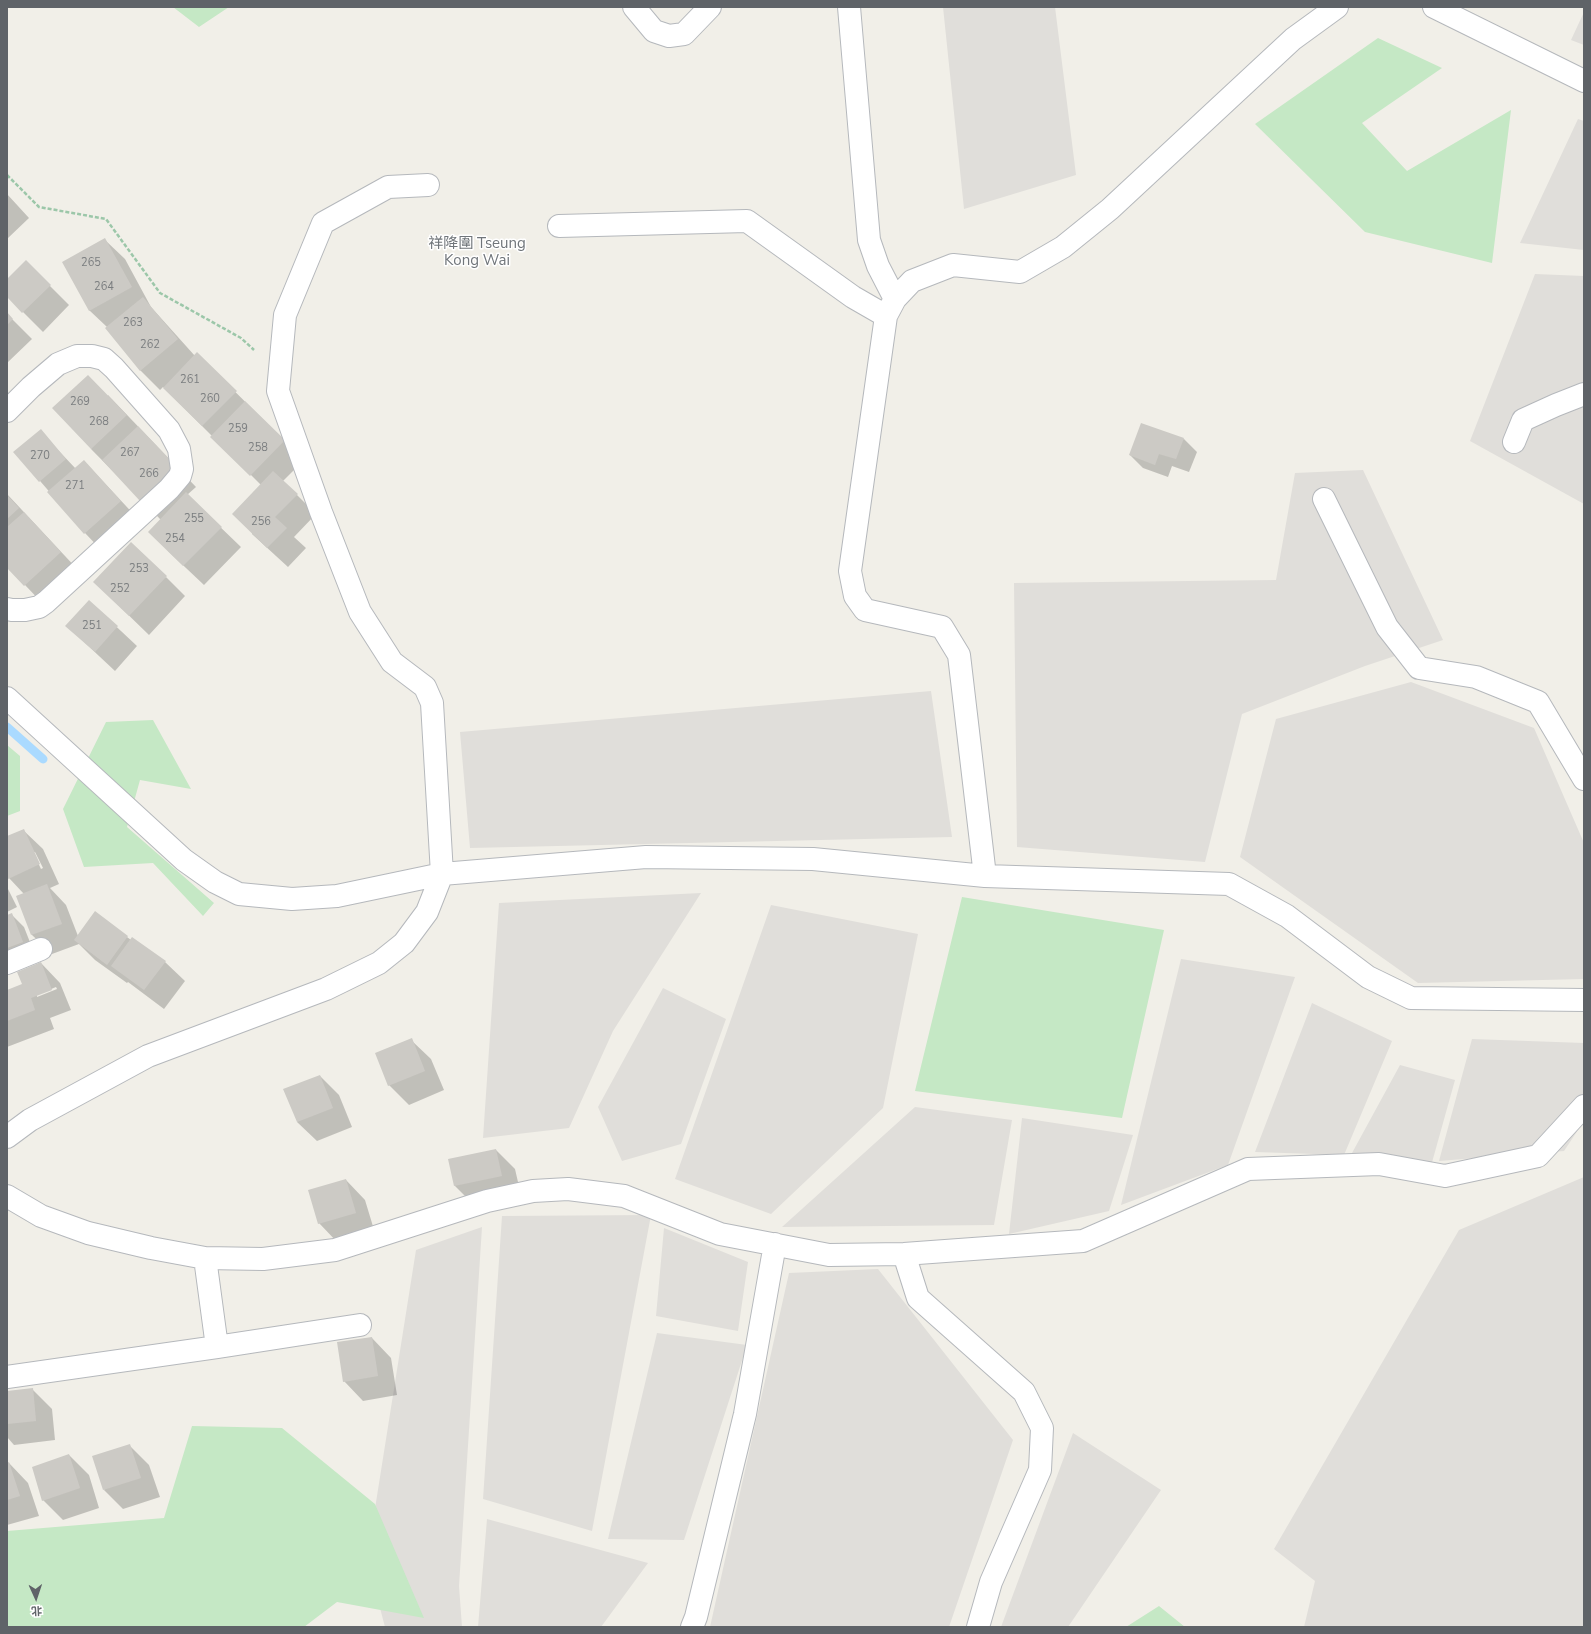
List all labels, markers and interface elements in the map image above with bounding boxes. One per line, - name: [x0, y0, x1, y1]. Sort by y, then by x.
- district label: 祥降圍 Tseung Kong Wai: [428, 235, 526, 270]
- house number: 265: [81, 256, 101, 270]
- house number: 264: [94, 280, 114, 294]
- house number: 263: [123, 316, 143, 330]
- house number: 262: [140, 338, 160, 352]
- house number: 261: [180, 373, 200, 387]
- house number: 260: [200, 392, 220, 406]
- house number: 269: [70, 395, 90, 409]
- house number: 268: [89, 415, 109, 429]
- house number: 259: [228, 422, 248, 436]
- house number: 258: [248, 441, 268, 455]
- house number: 267: [120, 446, 140, 460]
- house number: 270: [30, 449, 50, 463]
- house number: 266: [139, 467, 159, 481]
- house number: 271: [65, 479, 85, 493]
- house number: 255: [184, 512, 204, 526]
- house number: 256: [251, 515, 271, 529]
- house number: 254: [165, 532, 185, 546]
- house number: 253: [129, 562, 149, 576]
- house number: 252: [110, 582, 130, 596]
- house number: 251: [82, 619, 102, 633]
- north arrow: [16, 1578, 56, 1618]
- text: 北: [31, 1603, 43, 1618]

